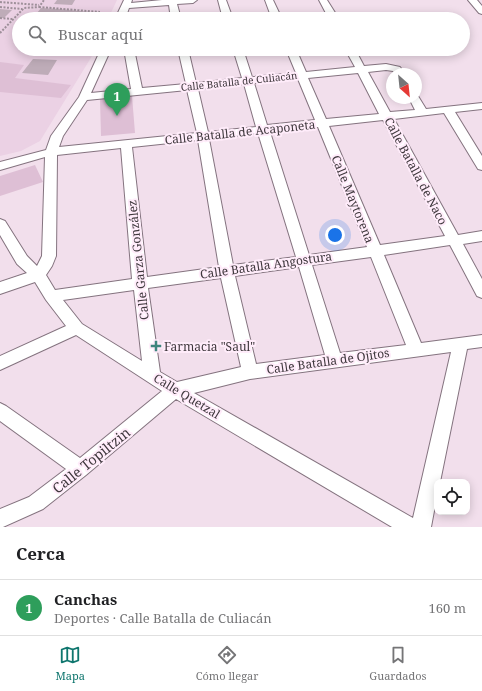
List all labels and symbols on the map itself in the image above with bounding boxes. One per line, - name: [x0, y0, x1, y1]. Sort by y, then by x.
- street label: Calle Batalla de Culiacán: [180, 68, 299, 94]
- north arrow: [386, 68, 422, 104]
- pin: 1: [104, 83, 130, 116]
- street label: Calle Batalla de Naco: [380, 114, 452, 228]
- street label: Calle Batalla de Acaponeta: [164, 116, 316, 148]
- street label: Calle Maytorena: [328, 153, 378, 246]
- street label: Calle Garza González: [123, 199, 153, 321]
- your location: [325, 225, 345, 245]
- street label: Calle Batalla Angostura: [199, 247, 333, 283]
- place label: Farmacia "Saul": [164, 338, 255, 355]
- marker: Farmacia "Saul": [151, 341, 161, 351]
- street label: Calle Batalla de Ojitos: [266, 344, 390, 378]
- street label: Calle Quetzal: [151, 369, 224, 423]
- street label: Calle Topiltzin: [48, 423, 134, 497]

